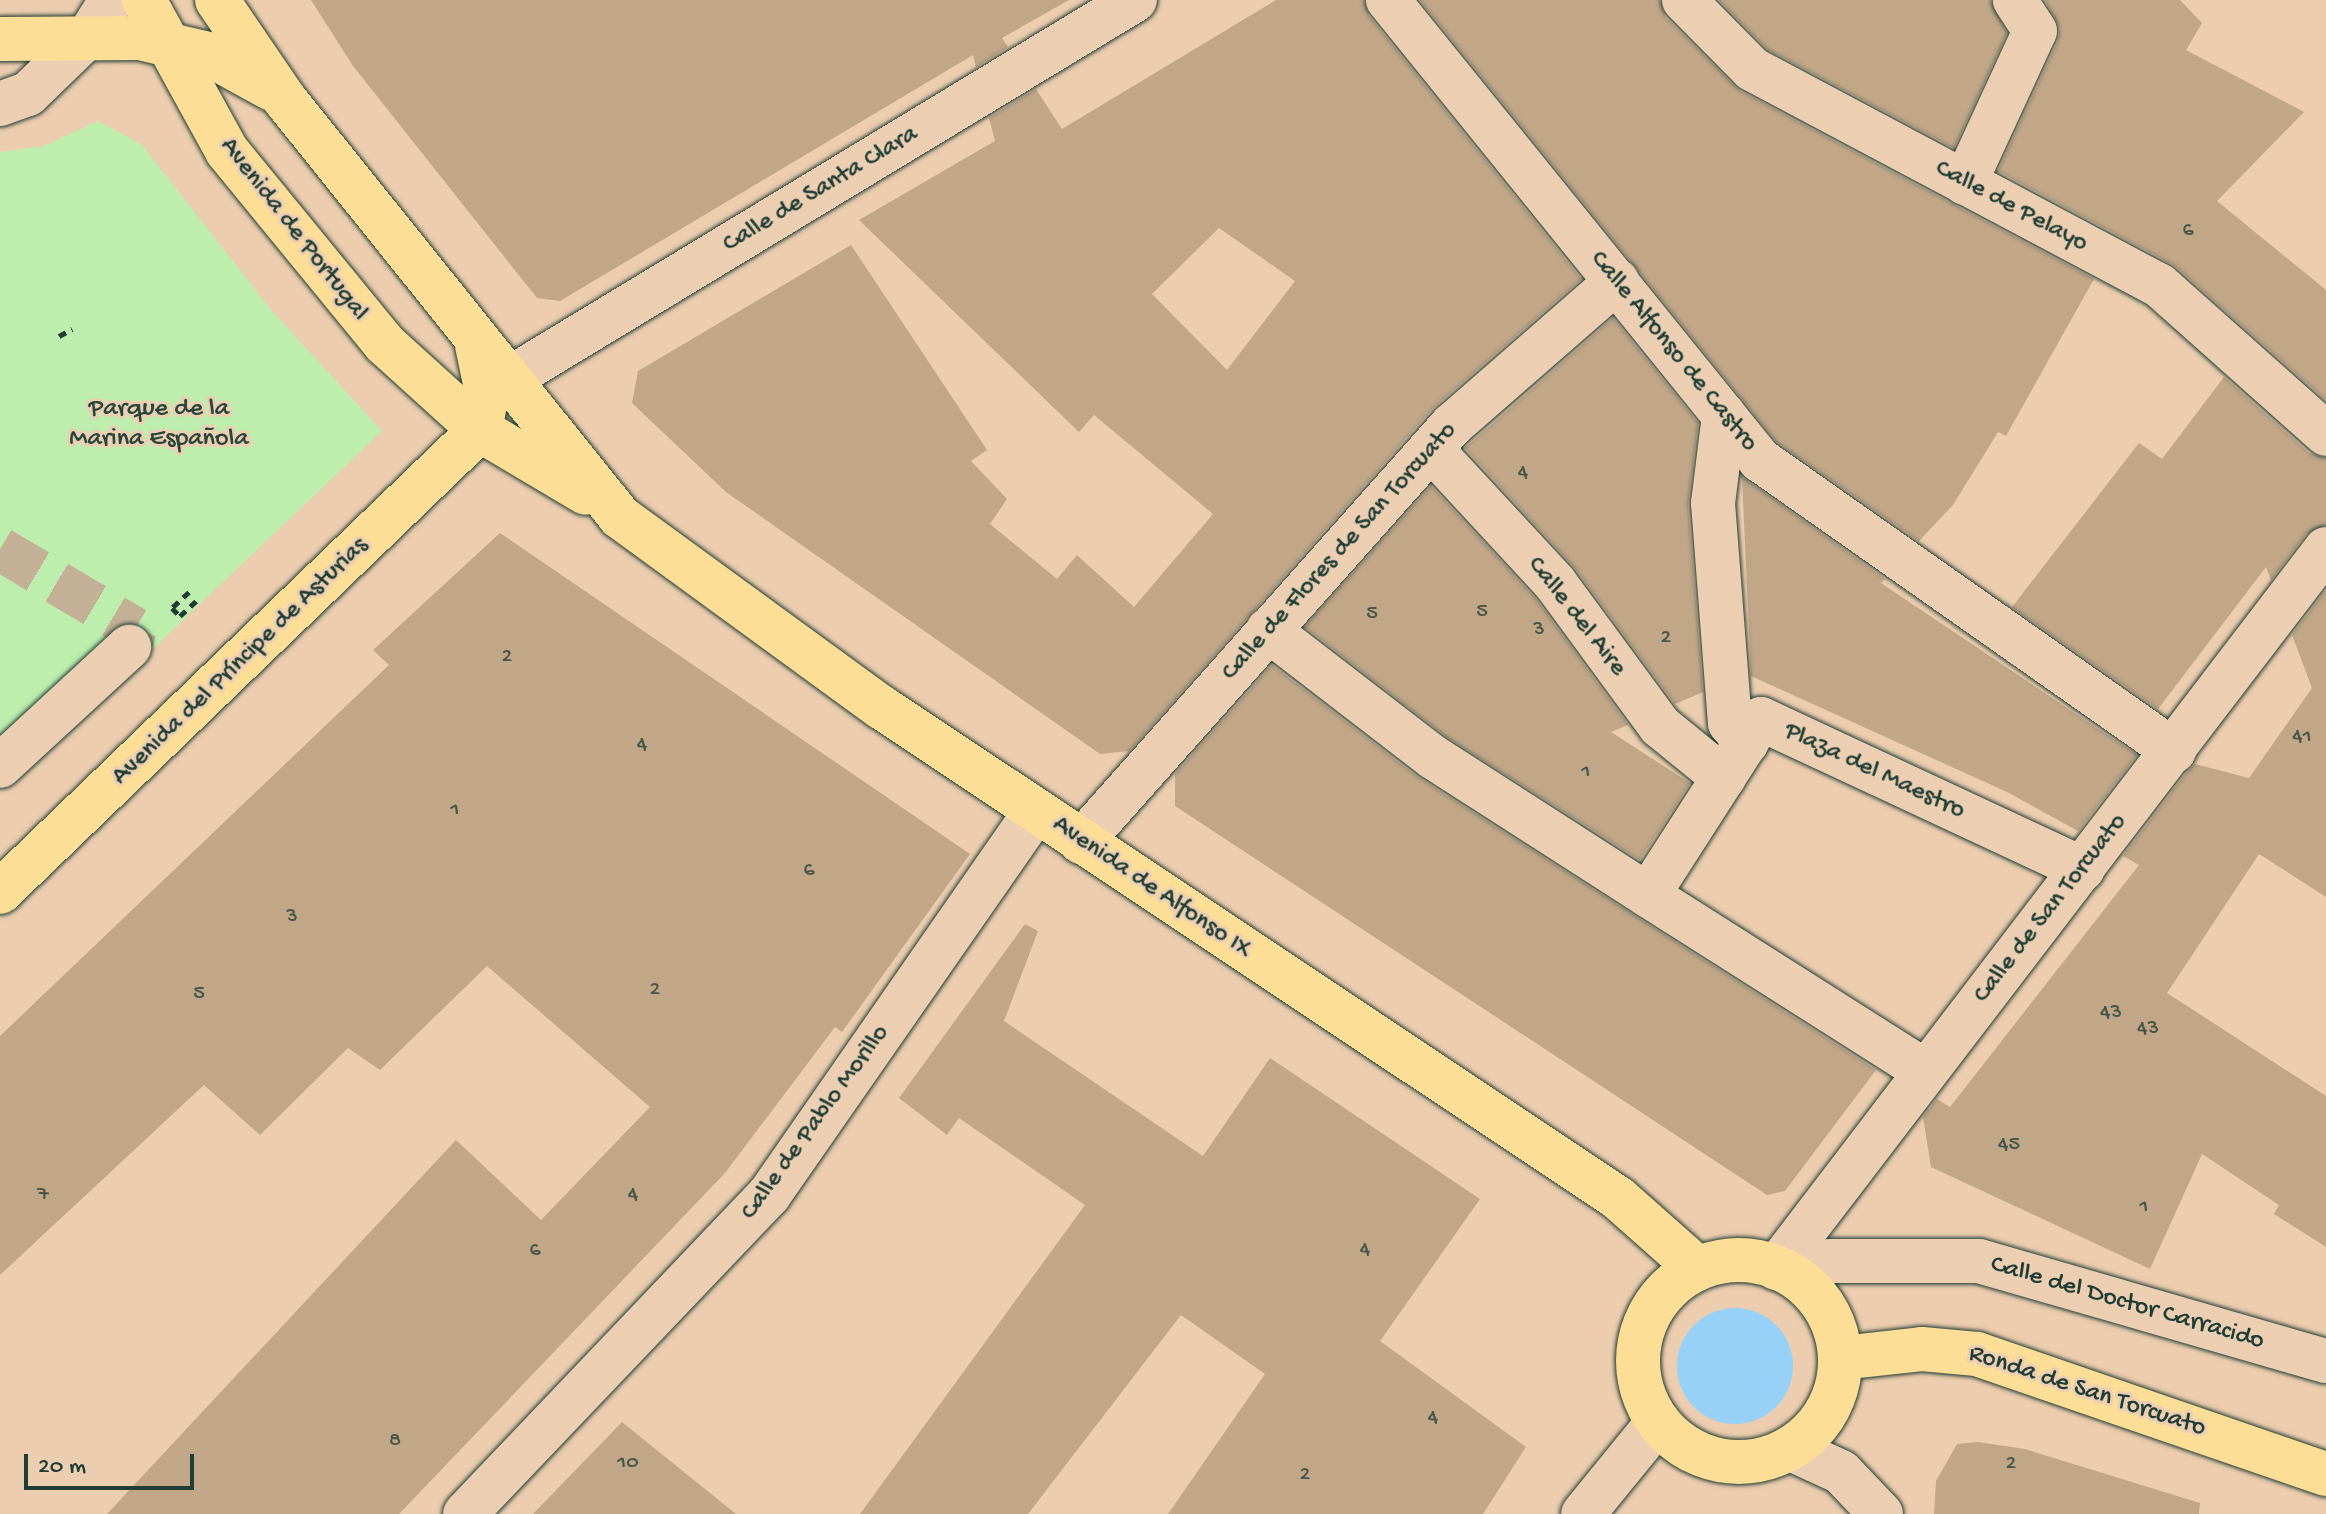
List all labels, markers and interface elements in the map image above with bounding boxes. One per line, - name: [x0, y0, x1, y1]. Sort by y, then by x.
- street label: Calle de Santa Clara: [718, 119, 924, 261]
- street label: Avenida de Portugal: [212, 132, 374, 328]
- street label: Calle de Pelayo: [1929, 154, 2093, 260]
- house number: 6: [2182, 219, 2194, 245]
- street label: Calle Alfonso de Castro: [1582, 245, 1764, 459]
- park label: Parque de la Marina Española: [69, 394, 249, 456]
- street label: Calle de Flores de San Torcuato: [1216, 416, 1464, 688]
- house number: 4: [1518, 461, 1528, 487]
- street label: Avenida del Príncipe de Asturias: [106, 531, 376, 793]
- street label: Calle del Aire: [1519, 551, 1633, 683]
- house number: 5: [1476, 600, 1488, 626]
- house number: 5: [1366, 602, 1378, 628]
- house number: 3: [1533, 618, 1545, 644]
- house number: 2: [1661, 626, 1671, 652]
- house number: 2: [502, 645, 512, 671]
- street label: Plaza del Maestro: [1779, 716, 1969, 828]
- house number: 41: [2292, 725, 2312, 751]
- house number: 4: [637, 733, 647, 759]
- house number: 1: [1582, 760, 1590, 786]
- house number: 1: [451, 798, 459, 824]
- street label: Calle de San Torcuato: [1967, 808, 2135, 1010]
- street label: Avenida de Alfonso IX: [1046, 810, 1256, 966]
- house number: 6: [803, 859, 815, 885]
- house number: 3: [286, 905, 298, 931]
- house number: 2: [650, 978, 660, 1004]
- house number: 5: [193, 982, 205, 1008]
- house number: 43: [2100, 1001, 2122, 1027]
- house number: 43: [2137, 1017, 2159, 1043]
- street label: Calle de Pablo Morillo: [735, 1019, 897, 1227]
- house number: 45: [1998, 1133, 2020, 1159]
- house number: 7: [37, 1183, 49, 1209]
- house number: 4: [628, 1183, 638, 1209]
- house number: 1: [2140, 1195, 2148, 1221]
- house number: 4: [1360, 1238, 1370, 1264]
- house number: 6: [529, 1239, 541, 1265]
- street label: Calle del Doctor Carracido: [1986, 1250, 2268, 1358]
- street label: Ronda de San Torcuato: [1965, 1339, 2209, 1445]
- house number: 4: [1428, 1406, 1438, 1432]
- house number: 8: [389, 1429, 401, 1455]
- scale bar: [28, 1438, 198, 1488]
- house number: 10: [617, 1451, 639, 1477]
- house number: 2: [2006, 1452, 2016, 1478]
- text: 20 m: [38, 1453, 86, 1482]
- house number: 2: [1300, 1463, 1310, 1489]

